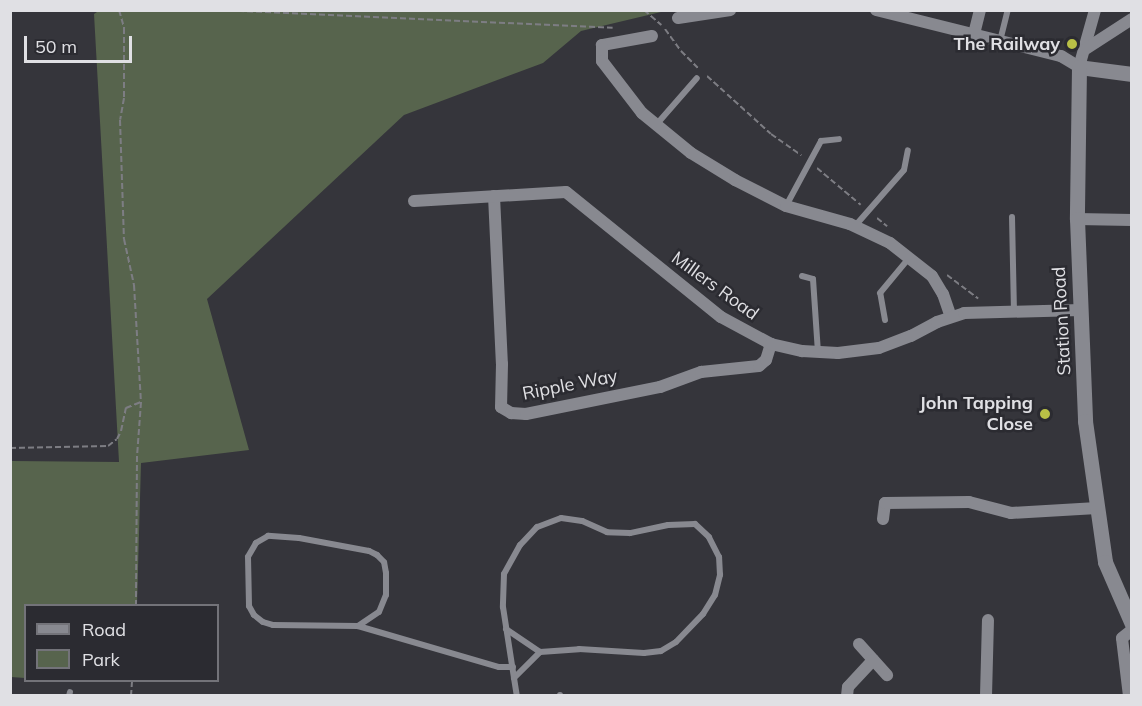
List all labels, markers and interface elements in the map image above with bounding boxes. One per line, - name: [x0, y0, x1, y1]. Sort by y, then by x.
- scale bar: [27, 24, 135, 62]
- place label: The Railway: [954, 33, 1060, 55]
- text: 50 m: [35, 35, 77, 58]
- marker: The Railway: [1065, 37, 1079, 51]
- street label: Millers Road: [667, 247, 763, 325]
- street label: Station Road: [1048, 266, 1076, 376]
- street label: Ripple Way: [521, 365, 619, 405]
- place label: John Tapping Close: [919, 393, 1033, 436]
- marker: John Tapping Close: [1038, 407, 1052, 421]
- legend: [24, 604, 219, 682]
- text: Road: [82, 618, 126, 641]
- text: Park: [82, 648, 120, 671]

